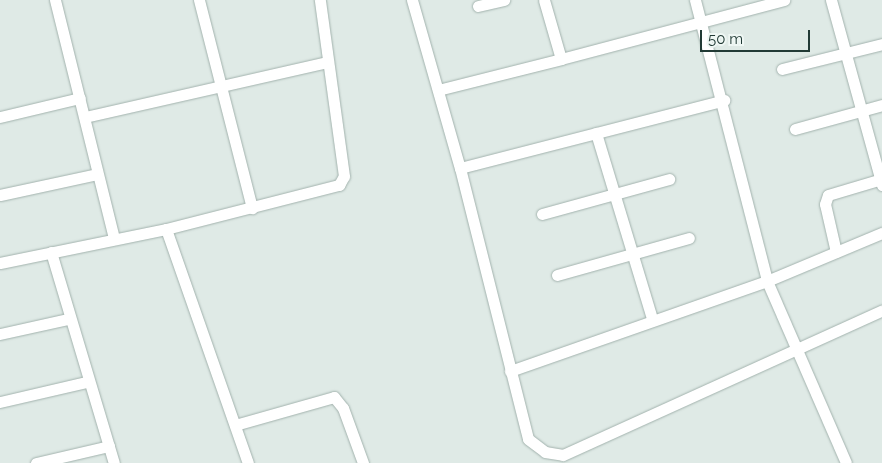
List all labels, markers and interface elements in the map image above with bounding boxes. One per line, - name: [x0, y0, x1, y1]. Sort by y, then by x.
- scale bar: [702, 20, 812, 52]
- text: 50 m: [708, 30, 743, 48]

